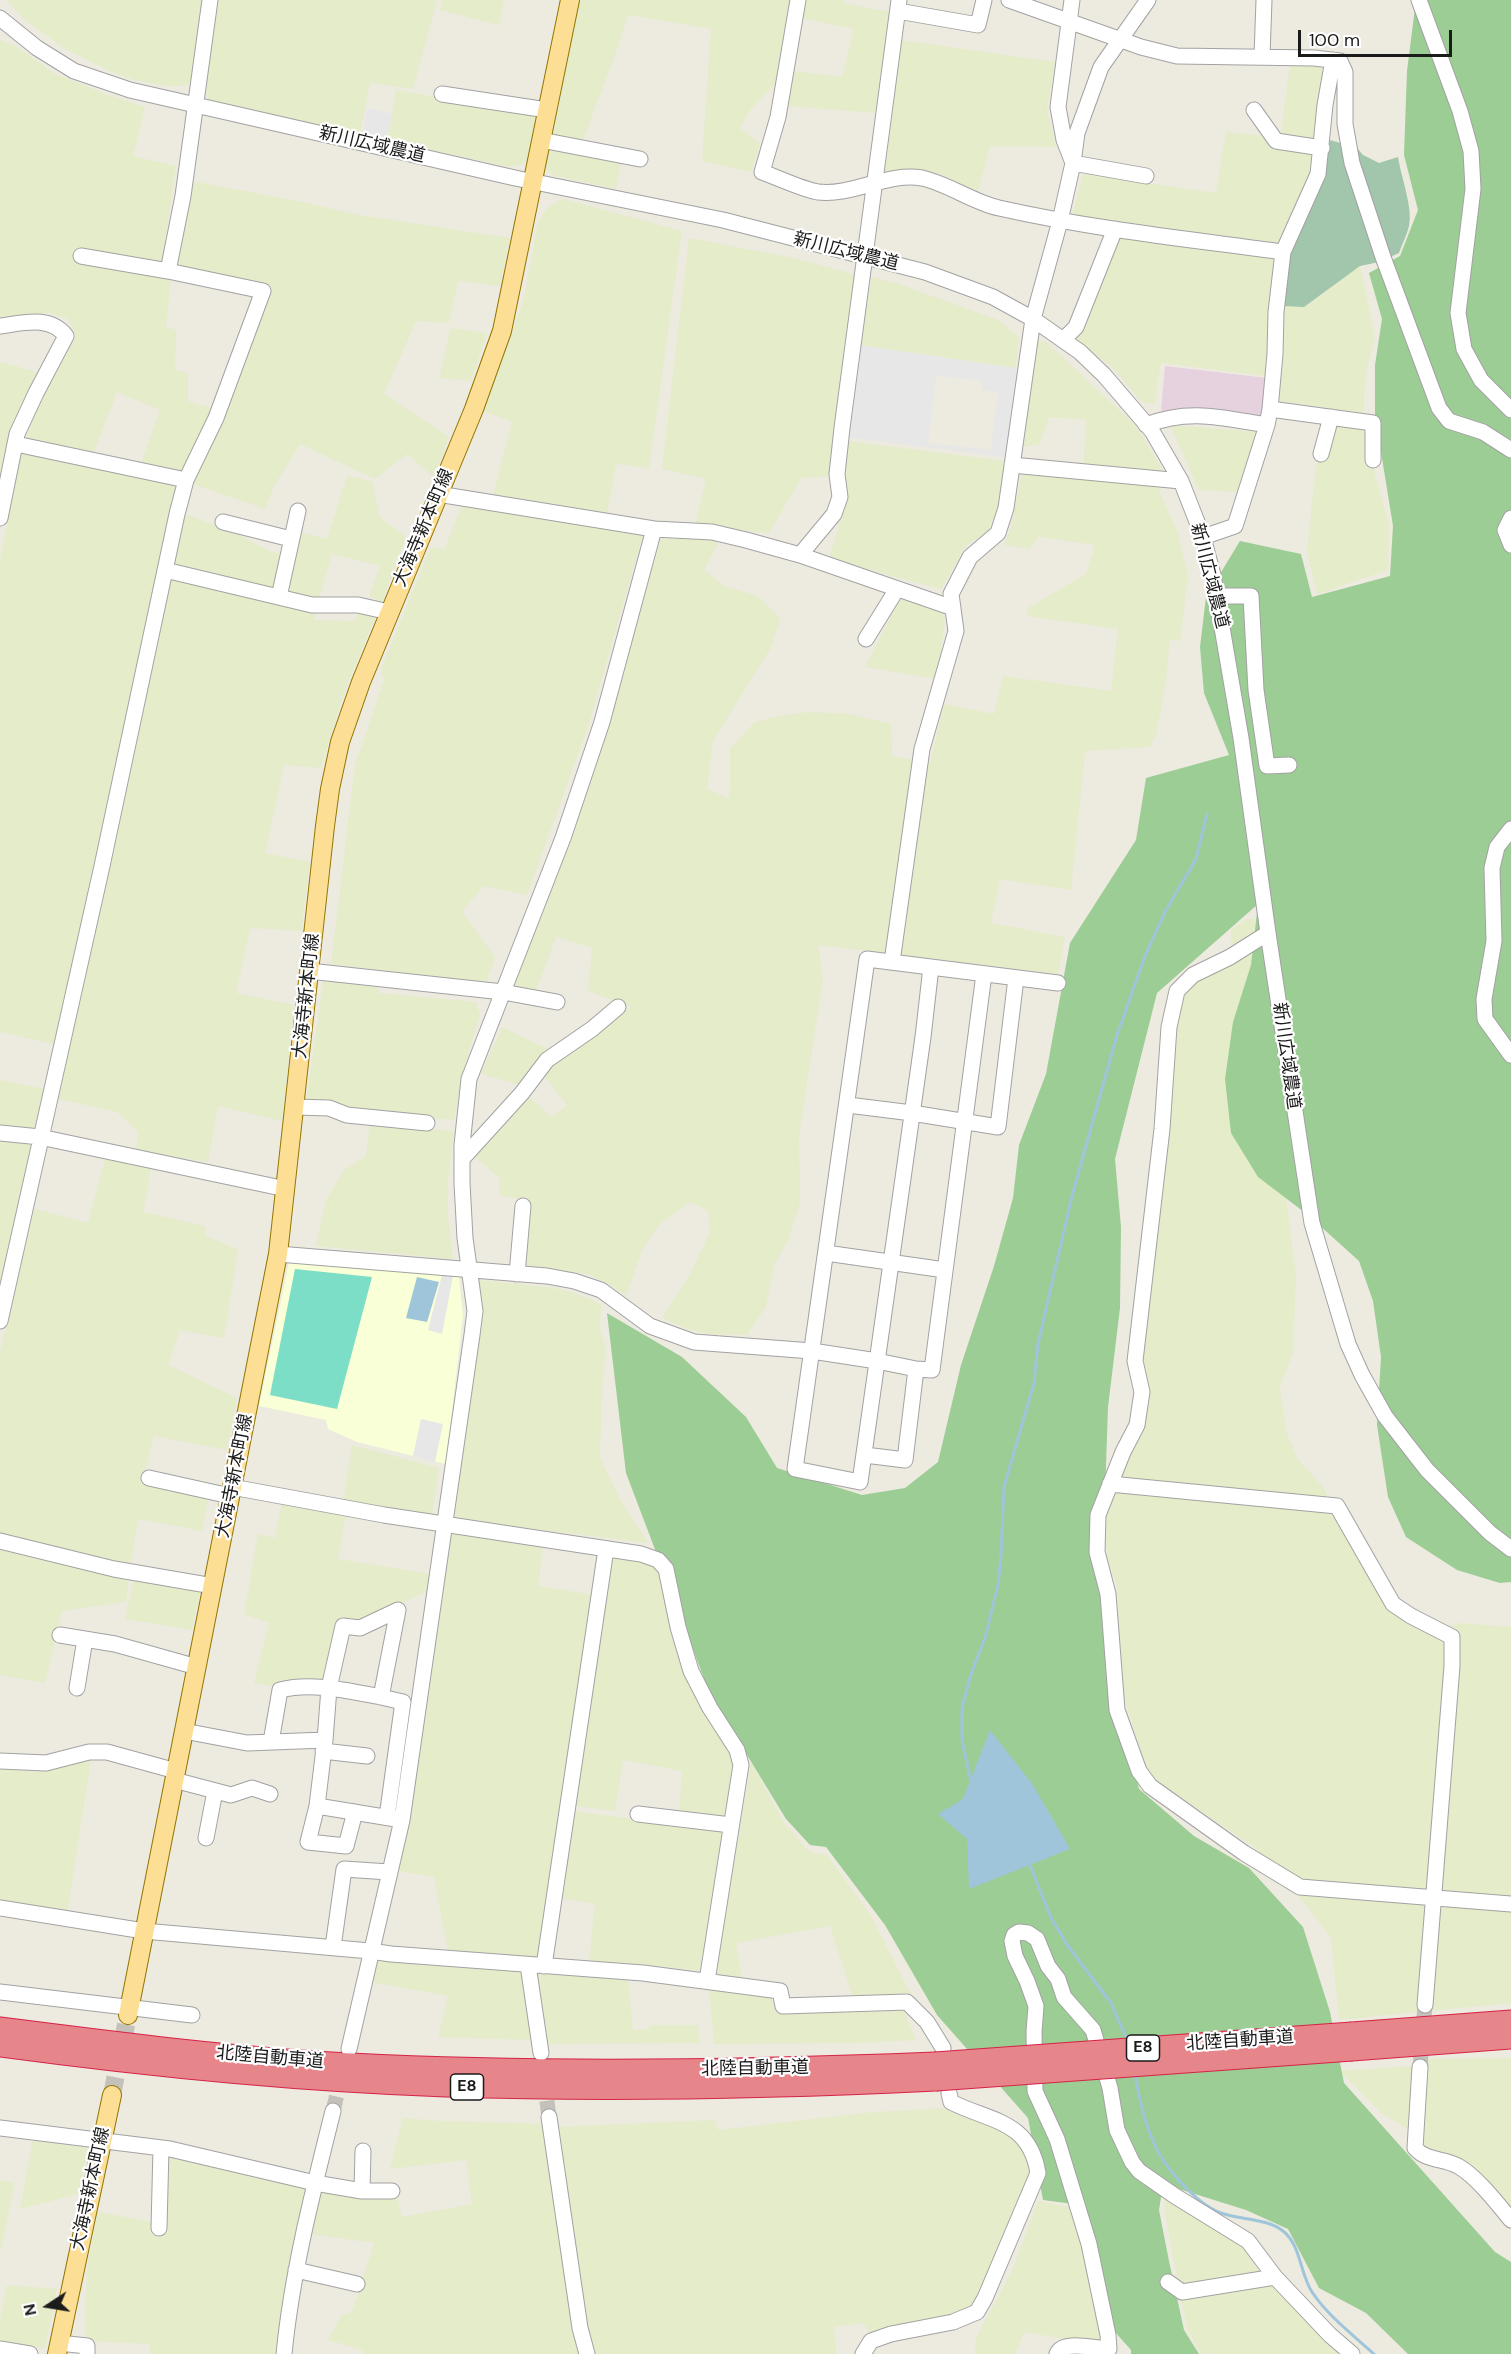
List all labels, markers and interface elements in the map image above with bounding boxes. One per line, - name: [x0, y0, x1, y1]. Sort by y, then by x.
- scale bar: [1301, 18, 1456, 56]
- text: 100 m: [1309, 28, 1360, 52]
- street label: 新川広域農道: [317, 122, 427, 168]
- street label: 新川広域農道: [791, 228, 901, 276]
- street label: 大海寺新本町線: [389, 466, 459, 590]
- street label: 新川広域農道: [1185, 521, 1233, 631]
- street label: 大海寺新本町線: [290, 932, 324, 1060]
- street label: 新川広域農道: [1268, 1001, 1304, 1111]
- street label: 大海寺新本町線: [212, 1412, 258, 1540]
- street label: 北陸自動車道: [1185, 2026, 1295, 2056]
- road number: E8: [1126, 2035, 1160, 2061]
- street label: 北陸自動車道: [215, 2043, 325, 2073]
- street label: 北陸自動車道: [701, 2057, 809, 2081]
- road number: E8: [450, 2074, 484, 2100]
- street label: 大海寺新本町線: [67, 2125, 115, 2253]
- north arrow: [18, 2276, 78, 2336]
- text: N: [18, 2302, 41, 2318]

